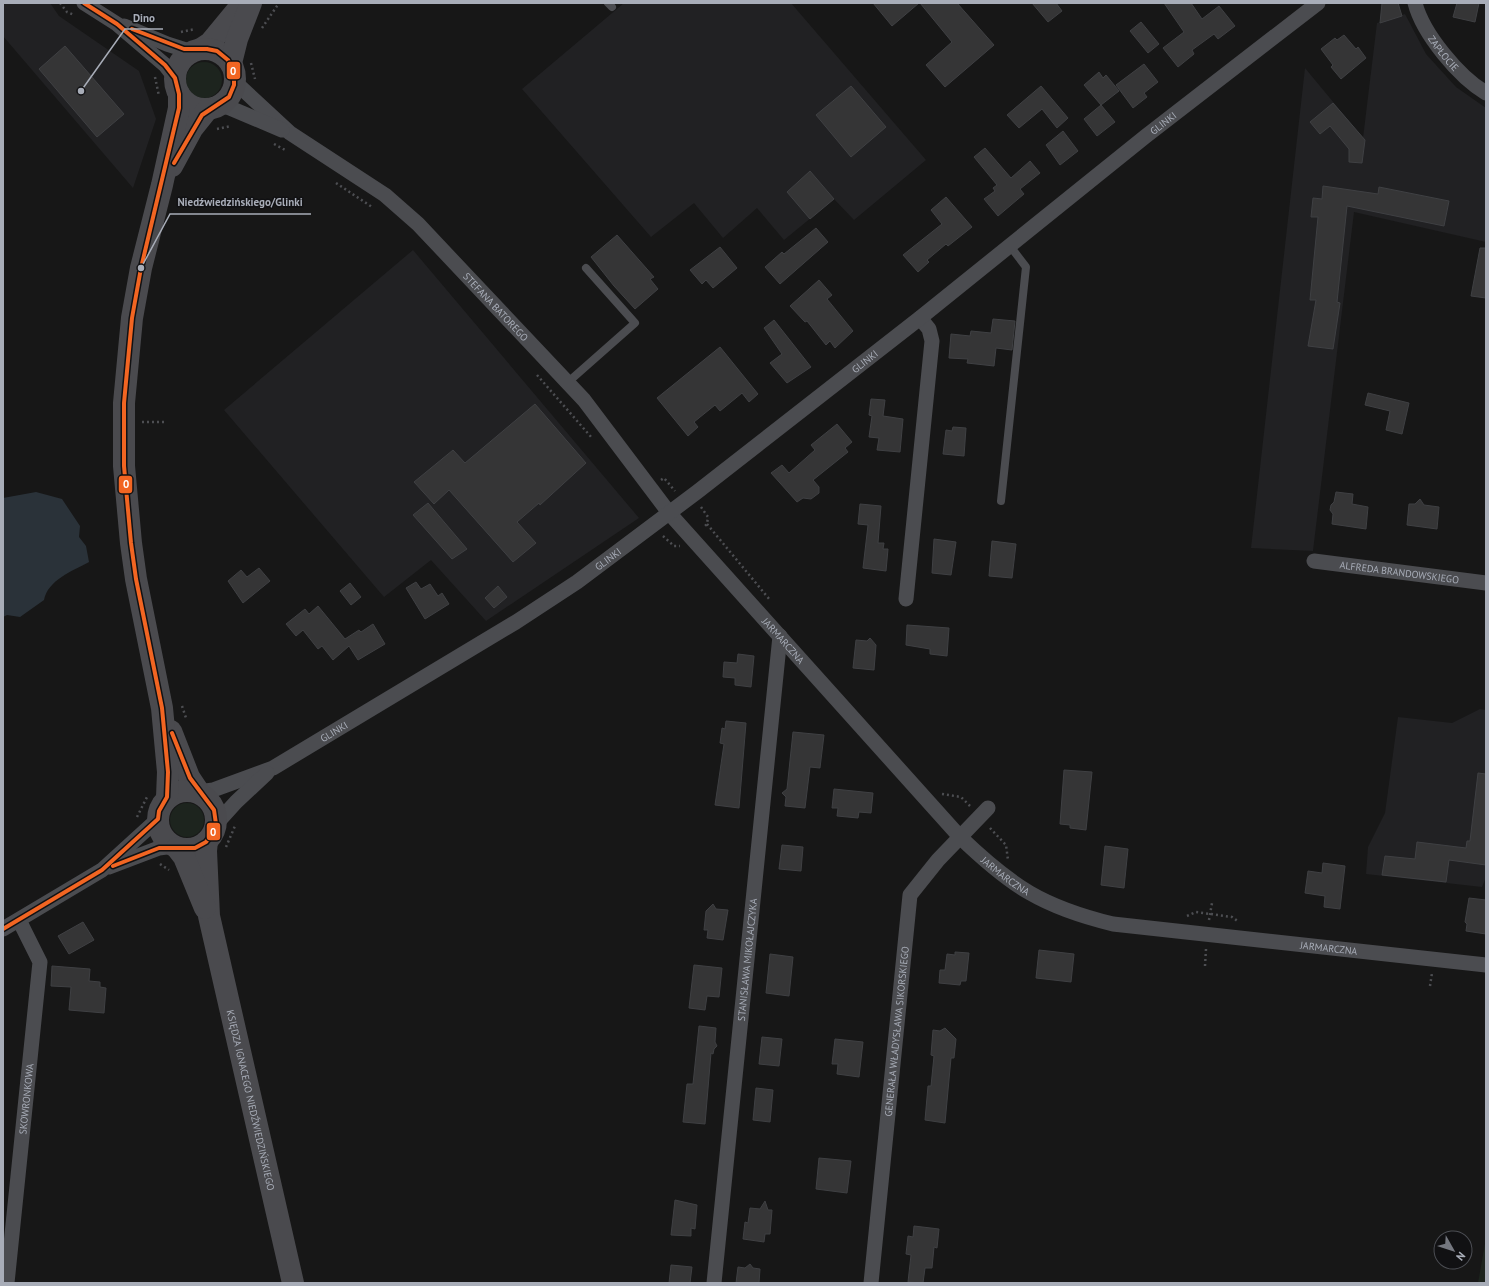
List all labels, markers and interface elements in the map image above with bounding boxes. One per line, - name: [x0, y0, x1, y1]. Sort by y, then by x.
- callout: Dino: [125, 6, 163, 29]
- text: Dino: [133, 11, 155, 25]
- street label: ZAPŁOCIE: [1425, 33, 1462, 74]
- line badge: 0: [226, 61, 241, 80]
- text: 0: [230, 64, 236, 78]
- street label: GLINKI: [1147, 109, 1179, 137]
- callout: Niedźwiedzińskiego/Glinki: [170, 191, 311, 214]
- text: Niedźwiedzińskiego/Glinki: [177, 195, 303, 209]
- street label: STEFANA BATOREGO: [461, 270, 531, 344]
- street label: GLINKI: [849, 347, 880, 376]
- line badge: 0: [118, 475, 133, 494]
- text: 0: [123, 477, 129, 491]
- street label: GLINKI: [592, 545, 624, 573]
- street label: ALFREDA BRANDOWSKIEGO: [1339, 558, 1460, 586]
- street label: JARMARCZNA: [759, 614, 808, 666]
- street label: GLINKI: [318, 718, 350, 745]
- line badge: 0: [206, 822, 221, 841]
- text: 0: [210, 825, 216, 839]
- street label: JARMARCZNA: [978, 853, 1032, 898]
- street label: STANISŁAWA MIKOŁAJCZYKA: [734, 898, 760, 1022]
- street label: JARMARCZNA: [1298, 938, 1358, 957]
- street label: GENERAŁA WŁADYSŁAWA SIKORSKIEGO: [881, 945, 911, 1117]
- street label: KSIĘDZA IGNACEGO NIEDŹWIEDZIŃSKIEGO: [224, 1008, 278, 1192]
- street label: SKOWRONKOWA: [16, 1063, 36, 1135]
- north arrow: [1433, 1230, 1473, 1270]
- text: N: [1453, 1249, 1468, 1264]

